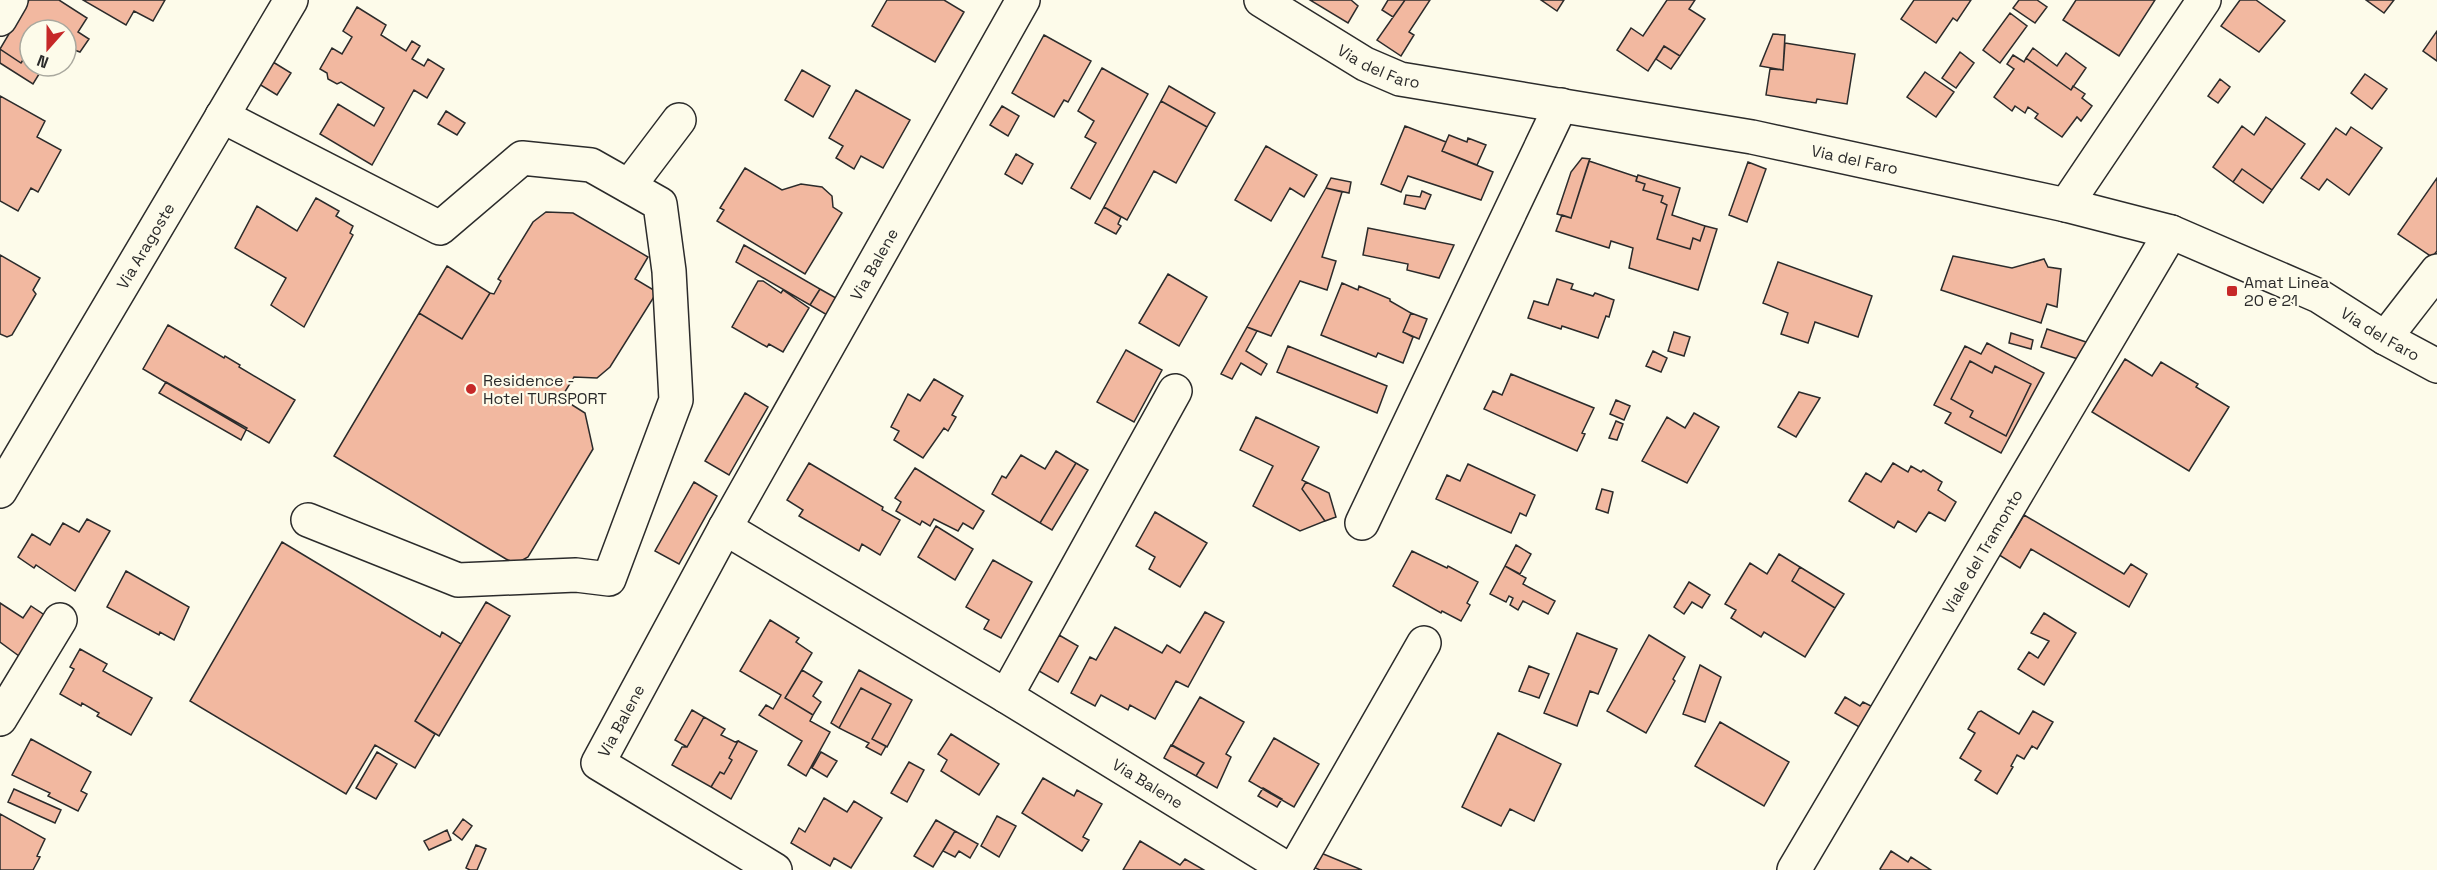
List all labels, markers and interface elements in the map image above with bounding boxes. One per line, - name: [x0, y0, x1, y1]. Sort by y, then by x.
- north arrow: [18, 18, 78, 78]
- street label: Via del Faro: [1333, 40, 1421, 93]
- text: N: [34, 50, 52, 73]
- street label: Via del Faro: [1809, 140, 1900, 179]
- street label: Via Aragoste: [112, 199, 179, 293]
- street label: Via Balene: [846, 224, 903, 304]
- place label: Amat Linea 20 e 21: [2244, 272, 2329, 311]
- marker: Amat Linea 20 e 21: [2225, 284, 2239, 298]
- street label: Via del Faro: [2337, 303, 2423, 366]
- place label: Residence - Hotel TURSPORT: [483, 370, 607, 409]
- marker: Residence - Hotel TURSPORT: [464, 382, 478, 396]
- street label: Viale del Tramonto: [1938, 486, 2028, 618]
- street label: Via Balene: [593, 681, 650, 761]
- street label: Via Balene: [1108, 754, 1187, 813]

